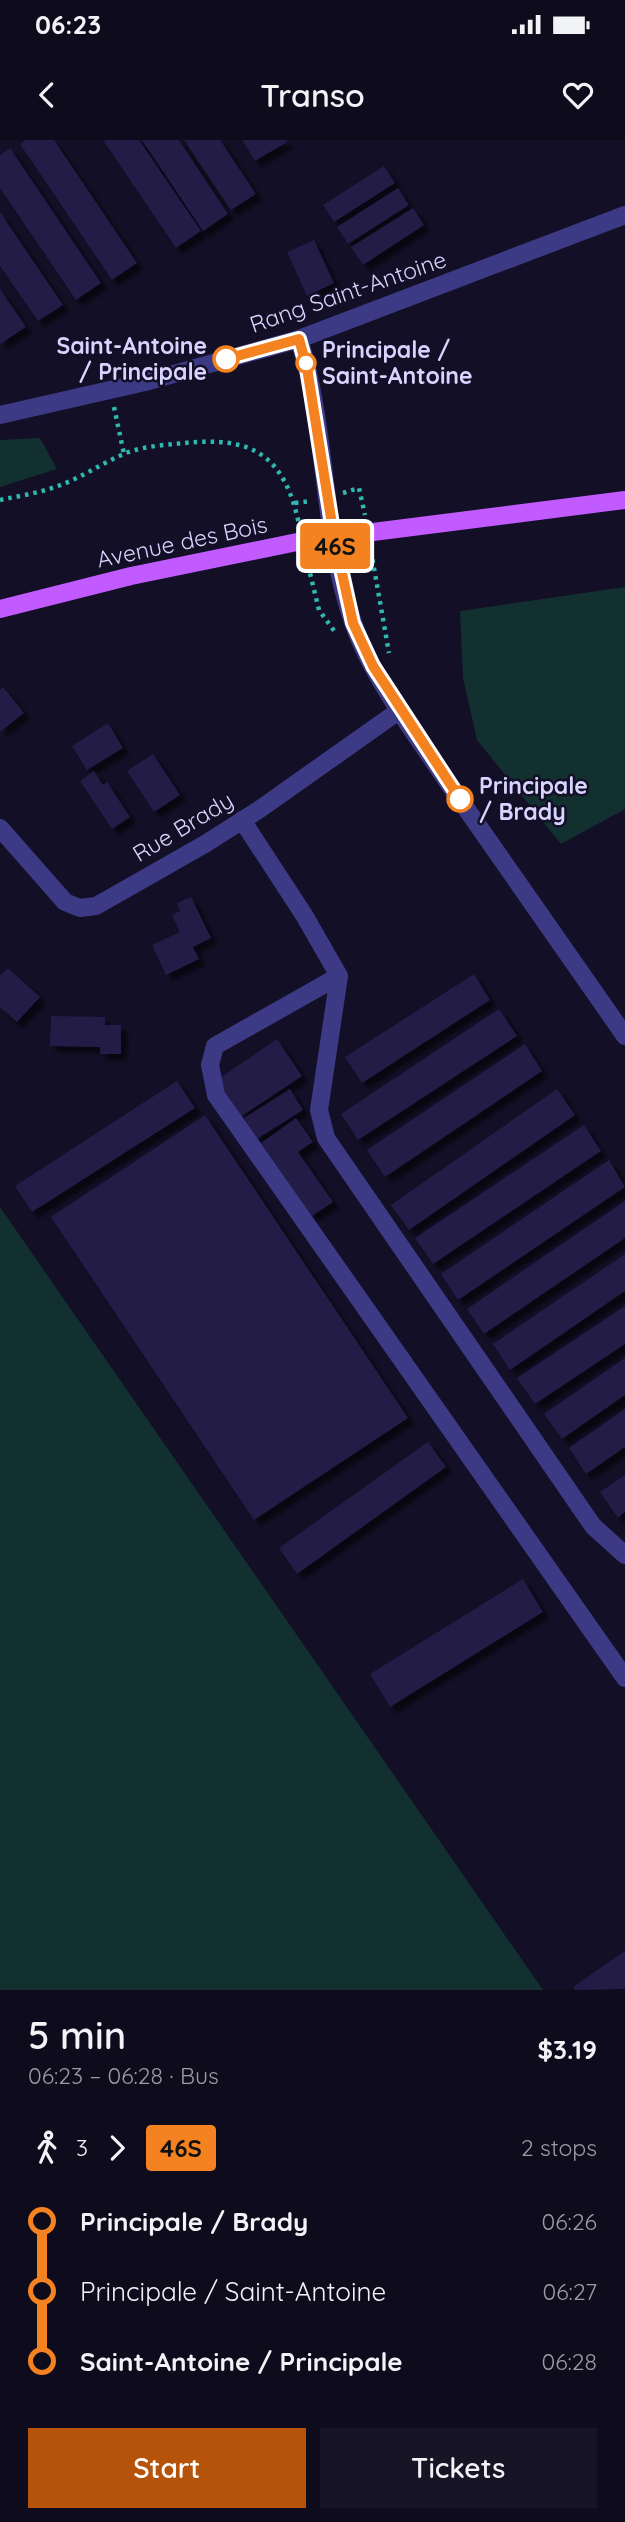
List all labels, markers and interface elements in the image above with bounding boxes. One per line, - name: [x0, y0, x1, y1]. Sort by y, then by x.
- text: 06:23: [35, 8, 101, 41]
- text: Transo: [260, 75, 365, 115]
- icon: back: [28, 76, 66, 114]
- icon: heart: [559, 76, 597, 114]
- street label: Rang Saint-Antoine: [246, 244, 450, 339]
- place label: Saint-Antoine / Principale: [56, 331, 207, 386]
- place label: Principale / Saint-Antoine: [322, 335, 473, 390]
- marker: Saint-Antoine / Principale: [213, 346, 239, 372]
- marker: Principale / Saint-Antoine: [296, 353, 316, 373]
- street label: Avenue des Bois: [94, 509, 270, 574]
- line badge: 46S: [295, 523, 375, 569]
- text: 46S: [314, 531, 356, 561]
- place label: Principale / Brady: [479, 771, 588, 826]
- street label: Rue Brady: [127, 785, 238, 868]
- marker: Principale / Brady: [447, 786, 473, 812]
- text: 5 min: [28, 2011, 126, 2059]
- text: $3.19: [537, 2033, 597, 2066]
- text: 06:23 – 06:28 · Bus: [28, 2061, 219, 2090]
- icon: walk: [28, 2129, 66, 2167]
- icon: forward: [98, 2129, 136, 2167]
- text: 3: [76, 2133, 88, 2162]
- text: 46S: [160, 2133, 202, 2163]
- text: 2 stops: [521, 2133, 597, 2162]
- text: Principale / Brady: [80, 2205, 308, 2238]
- text: 06:26: [542, 2207, 597, 2236]
- text: Principale / Saint-Antoine: [80, 2275, 386, 2308]
- text: 06:27: [543, 2277, 597, 2306]
- text: Saint-Antoine / Principale: [80, 2345, 403, 2378]
- text: 06:28: [541, 2347, 597, 2376]
- button: Start: [28, 2428, 306, 2508]
- button: Tickets: [320, 2428, 597, 2508]

